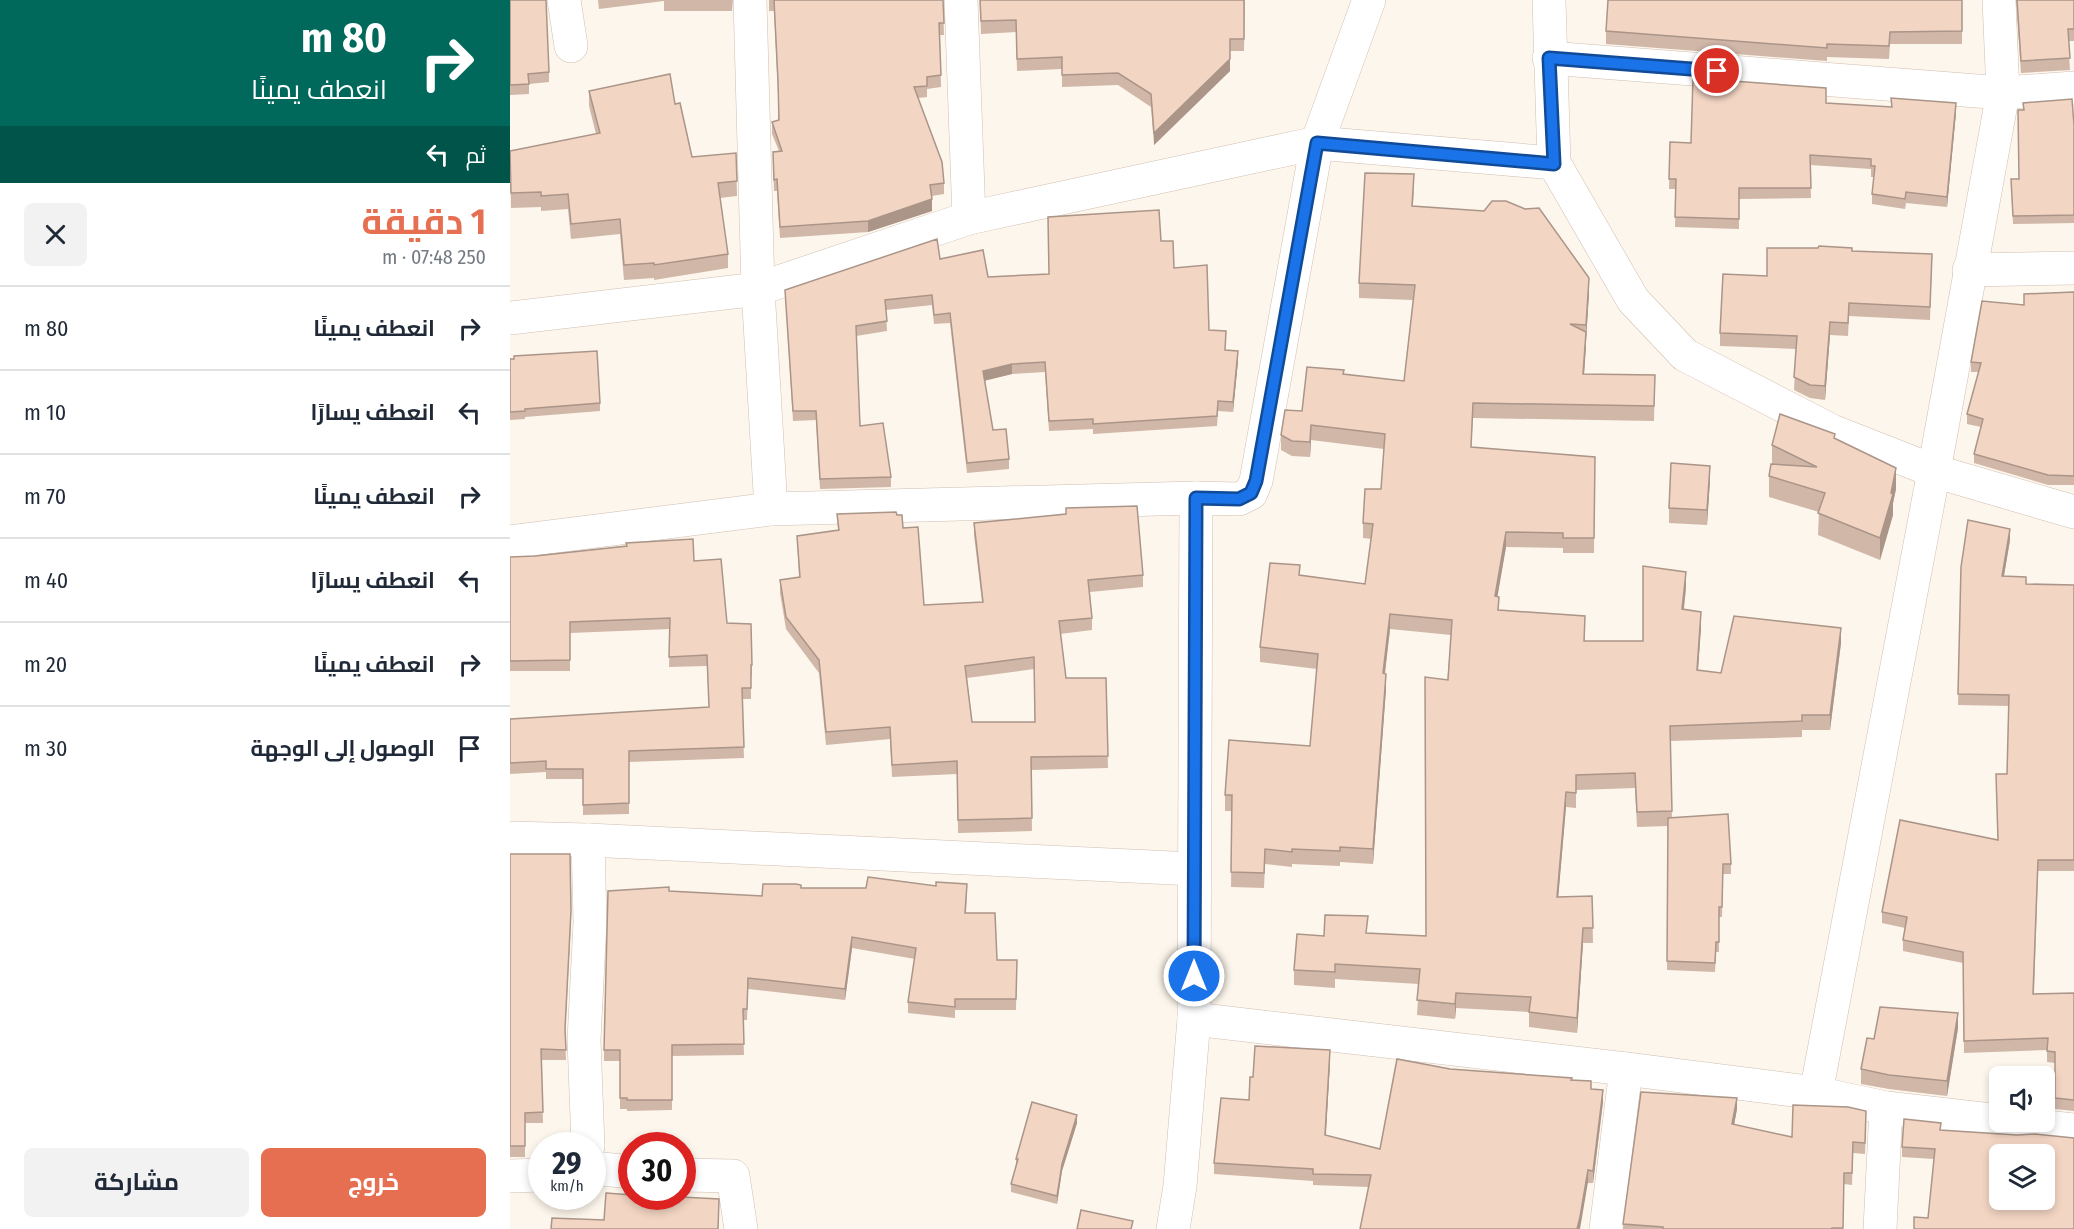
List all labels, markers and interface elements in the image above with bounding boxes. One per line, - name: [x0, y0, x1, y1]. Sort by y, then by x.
- text: 80 m: [301, 13, 387, 63]
- icon: right: [408, 24, 486, 102]
- pin: [1691, 45, 1742, 96]
- icon: arrive: [1700, 54, 1733, 87]
- text: انعطف يمينًا: [251, 74, 387, 106]
- icon: left: [421, 138, 454, 171]
- text: ثم: [466, 142, 486, 169]
- text: 1 دقيقة: [362, 200, 486, 244]
- button: close: [24, 203, 87, 266]
- text: 250 m · 07:48: [382, 245, 486, 269]
- icon: right: [453, 312, 486, 345]
- text: 80 m: [24, 315, 69, 342]
- text: انعطف يمينًا: [313, 315, 435, 342]
- icon: left: [453, 396, 486, 429]
- text: 10 m: [24, 399, 66, 426]
- text: انعطف يسارًا: [310, 399, 435, 426]
- icon: right: [453, 480, 486, 513]
- text: 70 m: [24, 483, 66, 510]
- text: انعطف يمينًا: [313, 483, 435, 510]
- icon: left: [453, 564, 486, 597]
- text: 40 m: [24, 567, 68, 594]
- text: انعطف يسارًا: [310, 567, 435, 594]
- icon: right: [453, 648, 486, 681]
- text: 20 m: [24, 651, 67, 678]
- text: انعطف يمينًا: [313, 651, 435, 678]
- icon: arrive: [453, 732, 486, 765]
- text: 30 m: [24, 735, 67, 762]
- text: الوصول إلى الوجهة: [251, 735, 435, 762]
- position arrow: [1162, 944, 1226, 1008]
- map controls: [1989, 1066, 2055, 1210]
- button: sound: [1989, 1066, 2055, 1132]
- speed limit sign: 30: [618, 1132, 696, 1210]
- button: layers: [1989, 1144, 2055, 1210]
- text: 29: [552, 1146, 582, 1182]
- button: مشاركة: [24, 1148, 249, 1217]
- button: خروج: [261, 1148, 486, 1217]
- text: km/h: [550, 1177, 584, 1195]

